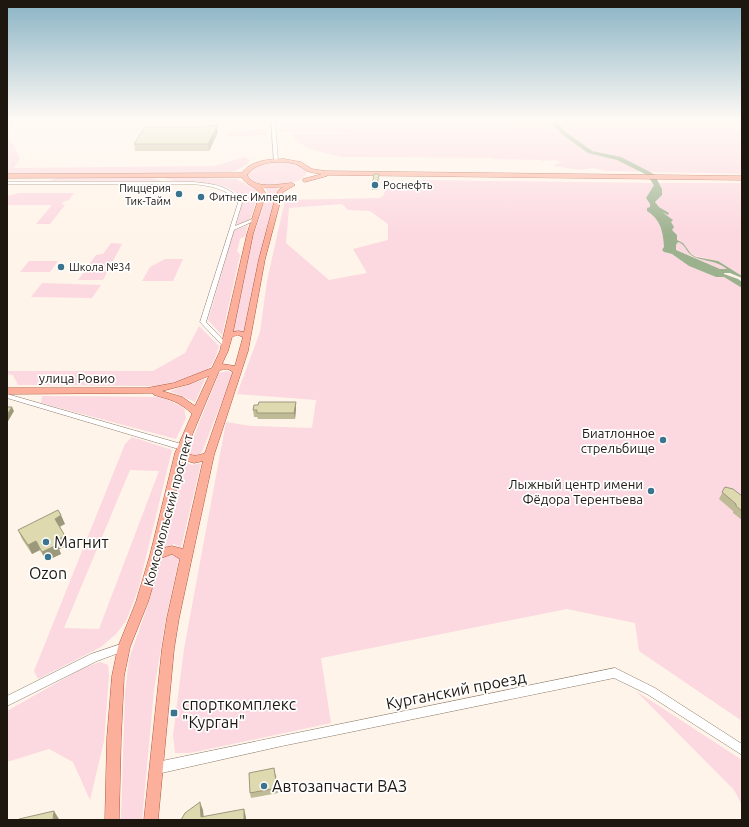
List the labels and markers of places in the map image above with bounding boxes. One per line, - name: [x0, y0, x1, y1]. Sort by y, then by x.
- place label: Роснефть: [383, 179, 433, 191]
- marker: Роснефть: [370, 180, 380, 190]
- place label: Пиццерия Тик-Тайм: [119, 182, 171, 207]
- marker: Пиццерия Тик-Тайм: [174, 189, 184, 199]
- place label: Фитнес Империя: [209, 191, 297, 203]
- marker: Фитнес Империя: [196, 192, 206, 202]
- place label: Школа №34: [69, 261, 131, 273]
- marker: Школа №34: [56, 262, 66, 272]
- place label: Биатлонное стрельбище: [581, 426, 655, 455]
- marker: Биатлонное стрельбище: [658, 435, 668, 445]
- place label: Лыжный центр имени Фёдора Терентьева: [508, 477, 643, 506]
- marker: Лыжный центр имени Фёдора Терентьева: [646, 486, 656, 496]
- place label: Магнит: [54, 533, 109, 551]
- marker: Магнит: [41, 537, 51, 547]
- marker: Ozon: [43, 552, 53, 562]
- place label: Ozon: [29, 564, 67, 582]
- place label: спорткомплекс "Курган": [182, 695, 297, 731]
- marker: спорткомплекс "Курган": [169, 708, 179, 718]
- place label: Автозапчасти ВАЗ: [272, 777, 407, 795]
- marker: Автозапчасти ВАЗ: [259, 781, 269, 791]

